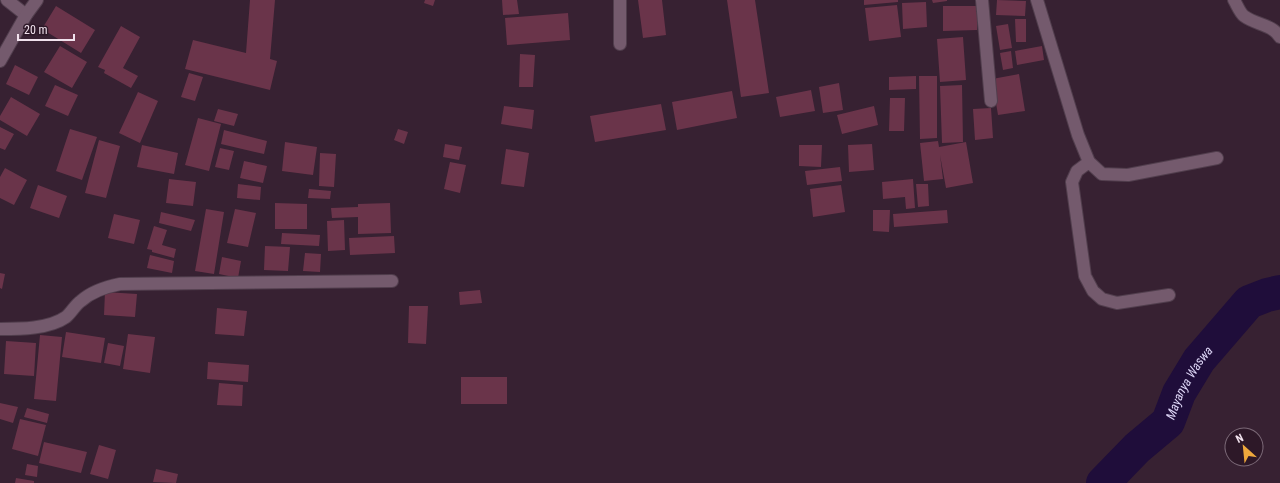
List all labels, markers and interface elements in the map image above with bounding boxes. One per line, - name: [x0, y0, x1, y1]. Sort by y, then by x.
- scale bar: [18, 16, 74, 42]
- text: 20 m: [24, 23, 48, 37]
- water label: Mayanya Waswa: [1162, 343, 1215, 421]
- north arrow: [1224, 427, 1264, 467]
- text: N: [1234, 431, 1246, 446]

